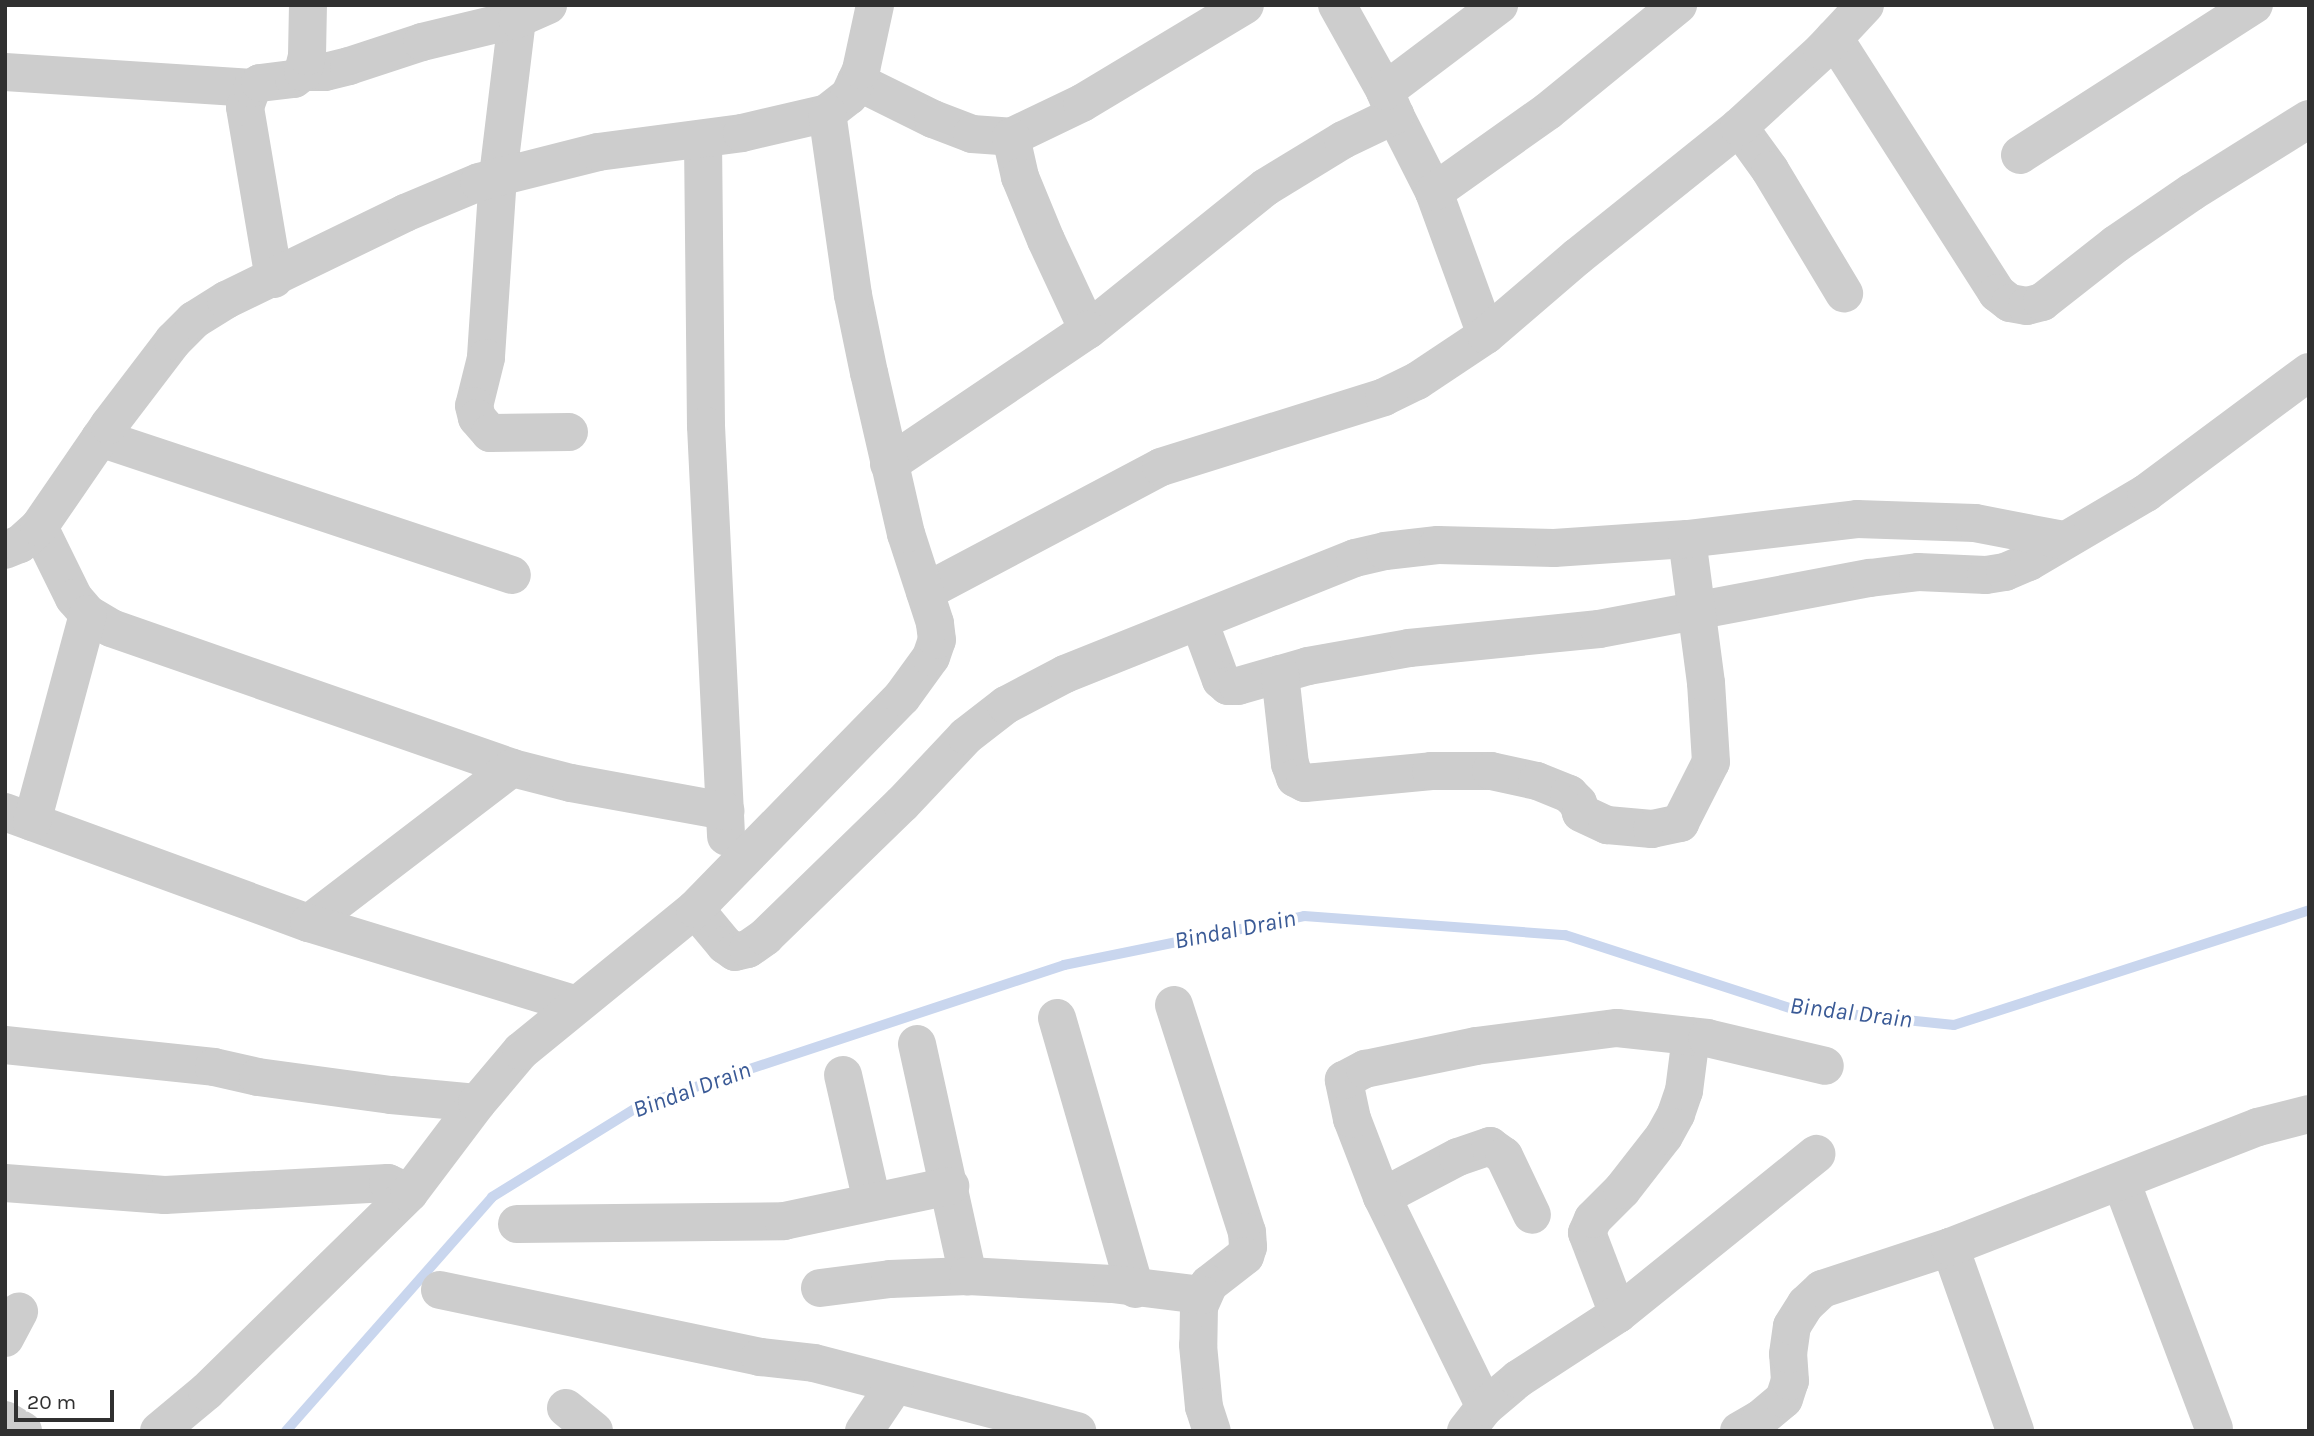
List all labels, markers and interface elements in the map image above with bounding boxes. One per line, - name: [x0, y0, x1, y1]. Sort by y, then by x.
- water label: Bindal Drain: [1172, 904, 1298, 956]
- water label: Bindal Drain: [1788, 991, 1914, 1035]
- water label: Bindal Drain: [629, 1055, 755, 1125]
- scale bar: [18, 1376, 117, 1420]
- text: 20 m: [27, 1390, 76, 1414]

